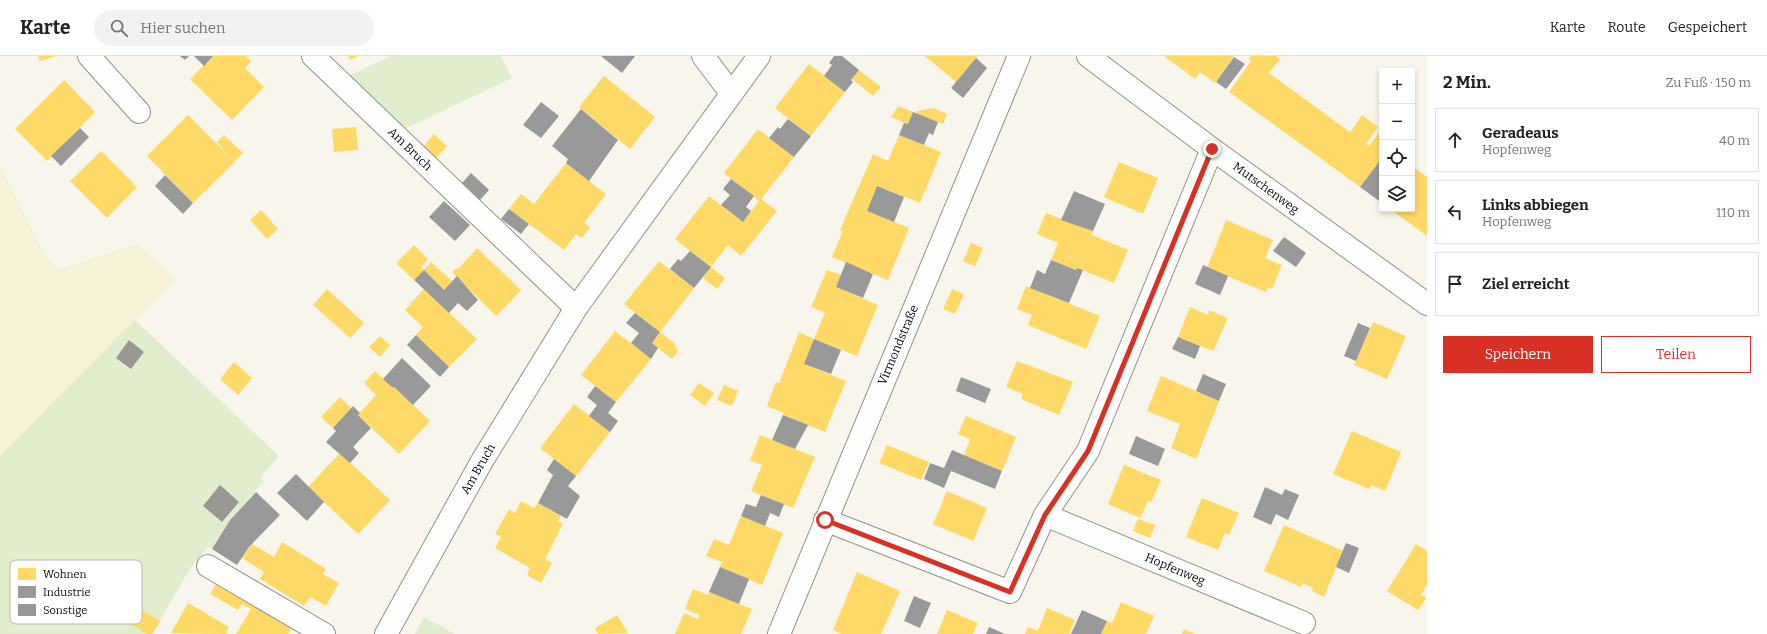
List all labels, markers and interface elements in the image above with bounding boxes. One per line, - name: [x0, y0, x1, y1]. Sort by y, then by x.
- search box: [94, 10, 374, 46]
- text: Karte: [20, 16, 70, 39]
- icon: search: [108, 17, 130, 39]
- text: Hier suchen: [140, 19, 226, 37]
- text: Karte: [1550, 19, 1585, 36]
- text: Route: [1607, 19, 1646, 36]
- text: Gespeichert: [1668, 19, 1747, 36]
- map controls: [1379, 68, 1415, 212]
- button: +: [1379, 68, 1415, 104]
- text: 2 Min.: [1443, 72, 1491, 93]
- text: Zu Fuß · 150 m: [1665, 75, 1751, 90]
- button: −: [1379, 104, 1415, 140]
- text: Geradeaus: [1482, 124, 1559, 142]
- street label: Am Bruch: [385, 125, 435, 174]
- icon: ahead: [1444, 129, 1466, 151]
- text: 40 m: [1719, 133, 1750, 148]
- route end: [1203, 140, 1221, 158]
- button: locate: [1379, 140, 1415, 176]
- text: Hopfenweg: [1482, 142, 1551, 157]
- street label: Mutschenweg: [1230, 159, 1302, 217]
- button: layers: [1379, 176, 1415, 212]
- text: Links abbiegen: [1482, 196, 1589, 214]
- icon: left: [1444, 201, 1466, 223]
- text: 110 m: [1716, 205, 1750, 220]
- text: Hopfenweg: [1482, 214, 1551, 229]
- icon: arrive: [1444, 273, 1466, 295]
- text: Ziel erreicht: [1482, 275, 1570, 293]
- street label: Virmondstraße: [875, 303, 921, 387]
- button: Speichern: [1443, 336, 1593, 373]
- button: Teilen: [1601, 336, 1751, 373]
- street label: Am Bruch: [458, 441, 498, 497]
- route start: [816, 511, 834, 529]
- street label: Hopfenweg: [1143, 550, 1207, 588]
- legend: [10, 560, 142, 624]
- text: Wohnen: [43, 568, 87, 581]
- text: Industrie: [43, 586, 90, 599]
- text: Sonstige: [43, 604, 87, 617]

